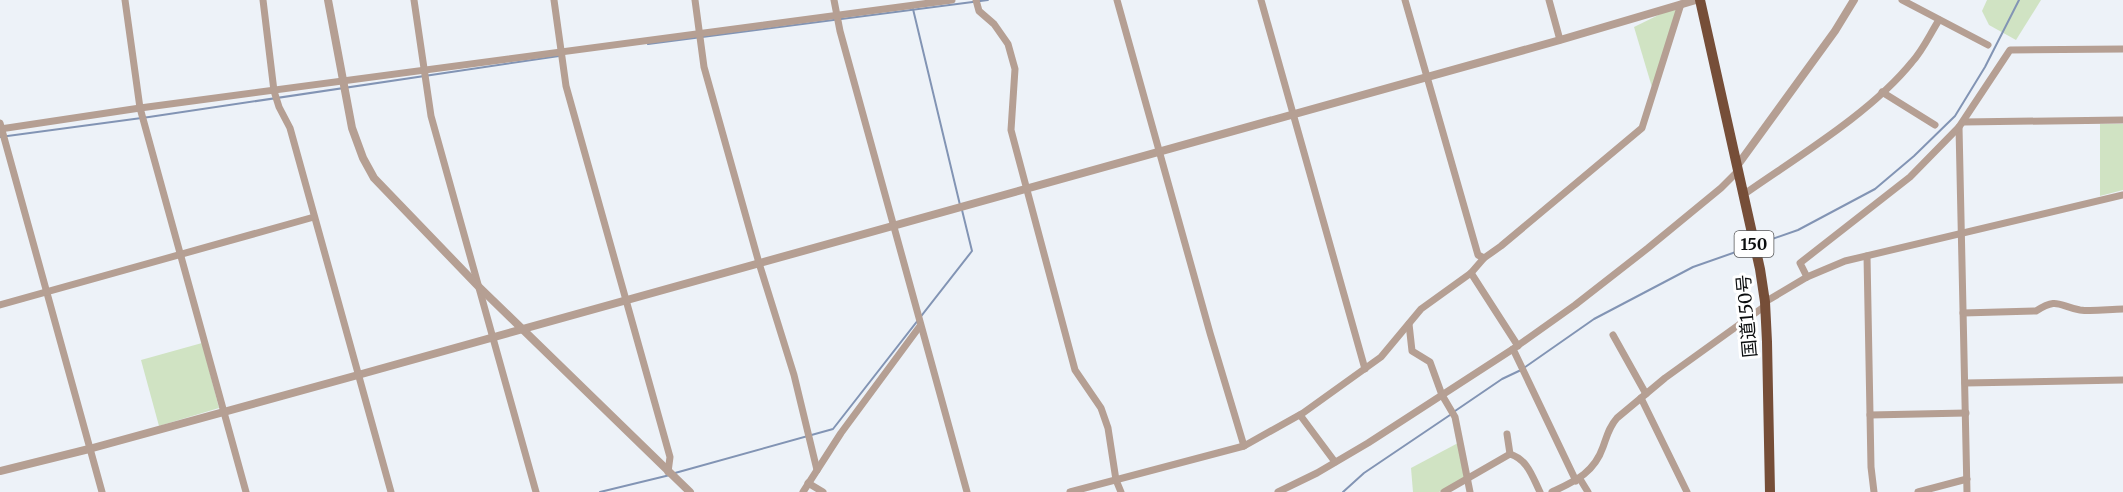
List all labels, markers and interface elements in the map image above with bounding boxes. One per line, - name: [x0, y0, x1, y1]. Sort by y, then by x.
- road number: 150: [1734, 231, 1774, 257]
- street label: 国道150号: [1731, 274, 1762, 359]

